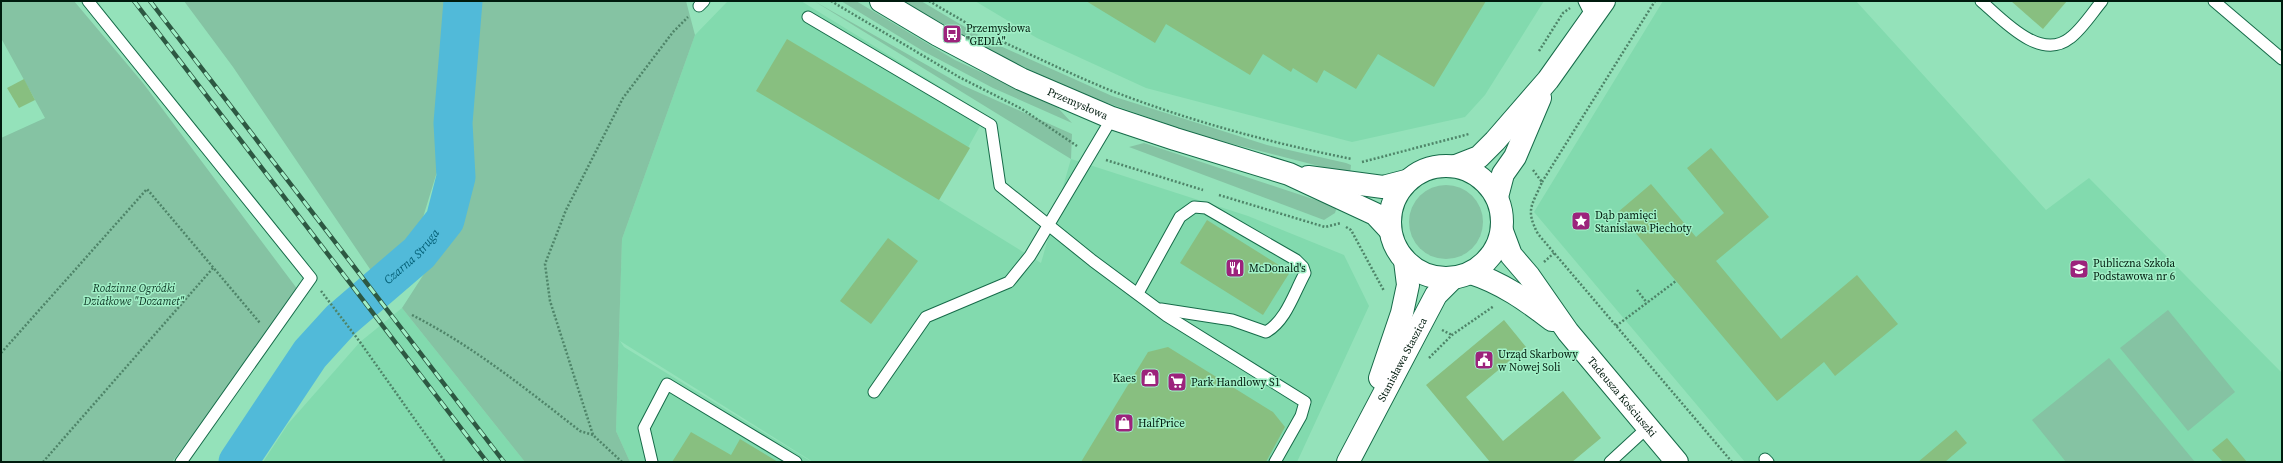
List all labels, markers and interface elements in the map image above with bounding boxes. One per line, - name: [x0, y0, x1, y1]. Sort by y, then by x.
- place label: Przemysłowa "GEDIA": [966, 21, 1031, 49]
- bus stop icon: Przemysłowa "GEDIA": [941, 23, 963, 45]
- street label: Przemysłowa: [1045, 84, 1111, 124]
- place label: Dąb pamięci Stanisława Piechoty: [1595, 208, 1692, 236]
- place icon: Dąb pamięci Stanisława Piechoty: [1570, 210, 1592, 232]
- water label: Czarna Struga: [380, 225, 444, 288]
- place label: Publiczna Szkoła Podstawowa nr 6: [2093, 256, 2176, 284]
- restaurant icon: McDonald's: [1224, 257, 1246, 279]
- school or university icon: Publiczna Szkoła Podstawowa nr 6: [2068, 258, 2090, 280]
- place label: McDonald's: [1249, 261, 1306, 276]
- park label: Rodzinne Ogródki Działkowe "Dozamet": [83, 281, 185, 309]
- street label: Stanisława Staszica: [1374, 315, 1431, 404]
- place label: Urząd Skarbowy w Nowej Soli: [1498, 347, 1578, 375]
- public building icon: Urząd Skarbowy w Nowej Soli: [1473, 349, 1495, 371]
- street label: Tadeusza Kościuszki: [1584, 354, 1660, 440]
- shop icon: Kaes: [1139, 367, 1161, 389]
- place label: Kaes: [1113, 371, 1136, 386]
- supermarket icon: Park Handlowy S1: [1166, 371, 1188, 393]
- place label: Park Handlowy S1: [1191, 375, 1280, 390]
- shop icon: HalfPrice: [1113, 412, 1135, 434]
- place label: HalfPrice: [1138, 416, 1185, 431]

